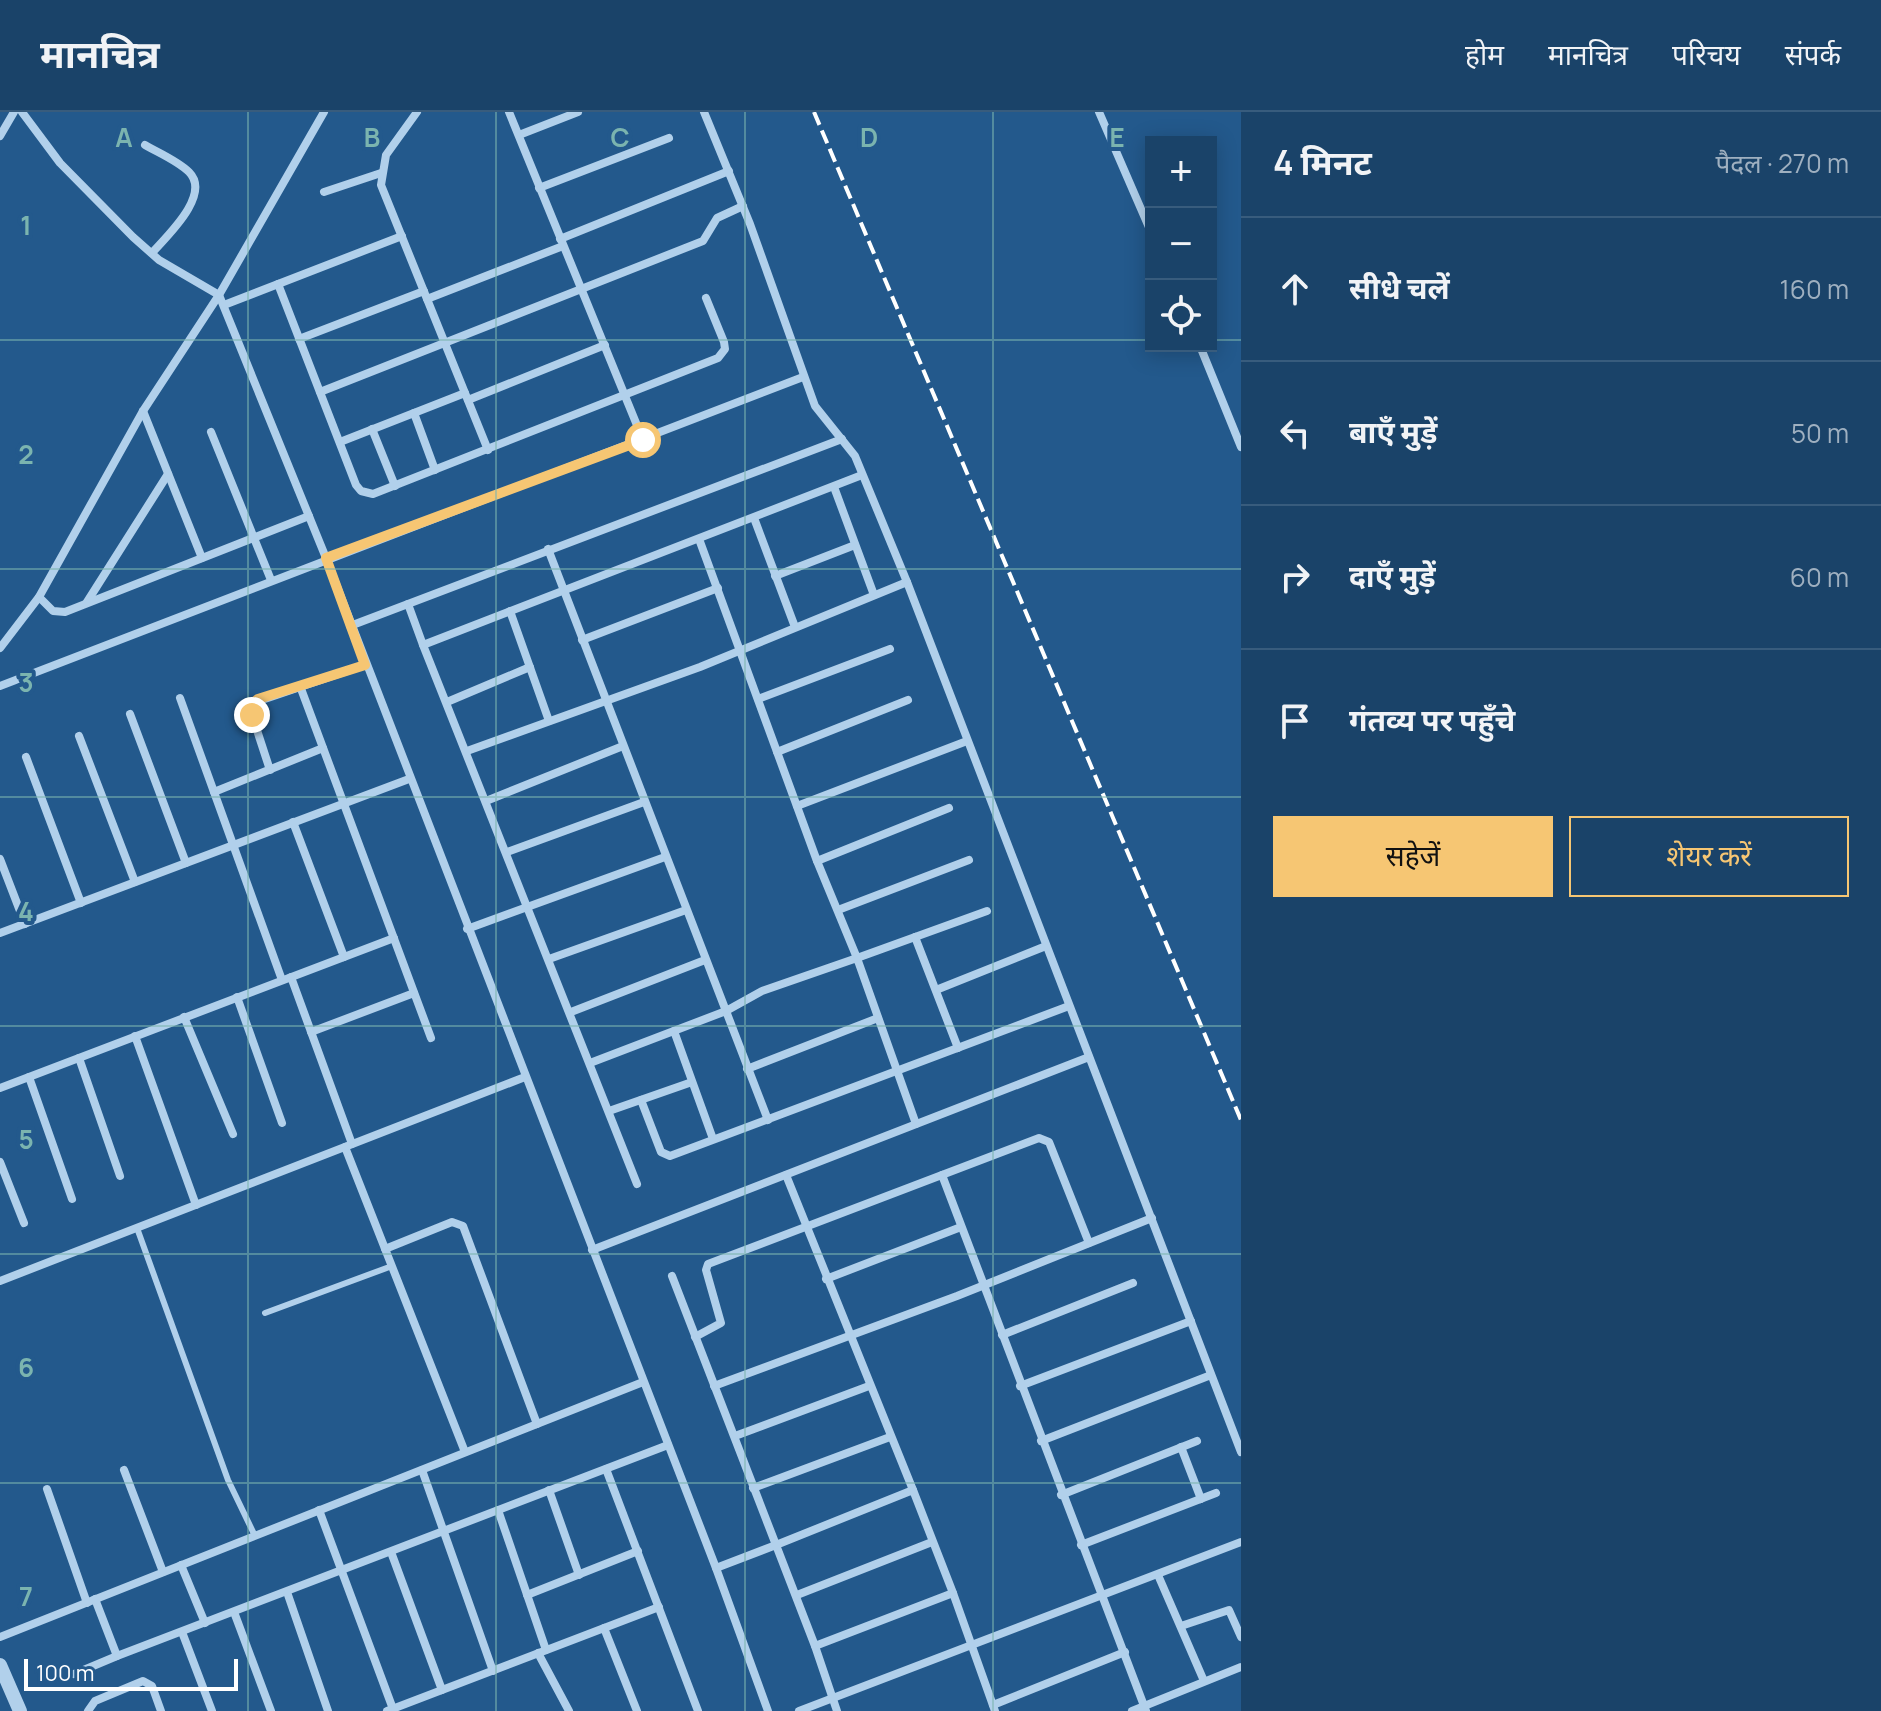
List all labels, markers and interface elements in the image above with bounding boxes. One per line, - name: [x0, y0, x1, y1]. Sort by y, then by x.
- text: मानचित्र: [40, 27, 160, 79]
- text: होम: [1465, 35, 1504, 73]
- text: मानचित्र: [1548, 35, 1628, 73]
- text: परिचय: [1672, 35, 1741, 73]
- text: संपर्क: [1785, 35, 1841, 73]
- text: A: [115, 119, 133, 155]
- text: B: [364, 119, 380, 155]
- text: C: [610, 119, 630, 155]
- text: D: [860, 119, 878, 155]
- text: E: [1109, 119, 1125, 155]
- map controls: [1145, 136, 1217, 352]
- button: +: [1145, 136, 1217, 208]
- text: 4 मिनट: [1273, 139, 1372, 185]
- text: पैदल · 270 m: [1716, 145, 1849, 181]
- text: 1: [20, 207, 32, 243]
- button: −: [1145, 208, 1217, 280]
- icon: ahead: [1273, 267, 1317, 311]
- text: सीधे चलें: [1349, 267, 1450, 308]
- text: 160 m: [1780, 271, 1849, 307]
- button: locate: [1145, 280, 1217, 352]
- icon: left: [1273, 411, 1317, 455]
- text: बाएँ मुड़ें: [1349, 411, 1437, 452]
- text: 50 m: [1791, 415, 1849, 451]
- route start: [625, 422, 661, 458]
- text: 2: [18, 436, 34, 472]
- icon: right: [1273, 555, 1317, 599]
- text: दाएँ मुड़ें: [1349, 555, 1436, 596]
- text: 60 m: [1790, 559, 1849, 595]
- text: 3: [18, 664, 34, 700]
- route end: [234, 697, 270, 733]
- icon: arrive: [1273, 699, 1317, 743]
- text: गंतव्य पर पहुँचे: [1349, 699, 1515, 740]
- button: सहेजें: [1273, 816, 1553, 897]
- button: शेयर करें: [1569, 816, 1849, 897]
- text: 4: [18, 893, 34, 929]
- text: 5: [18, 1121, 34, 1157]
- text: 6: [18, 1349, 34, 1385]
- text: 7: [19, 1578, 33, 1614]
- scale bar: [24, 1655, 238, 1691]
- text: 100 m: [36, 1658, 94, 1688]

